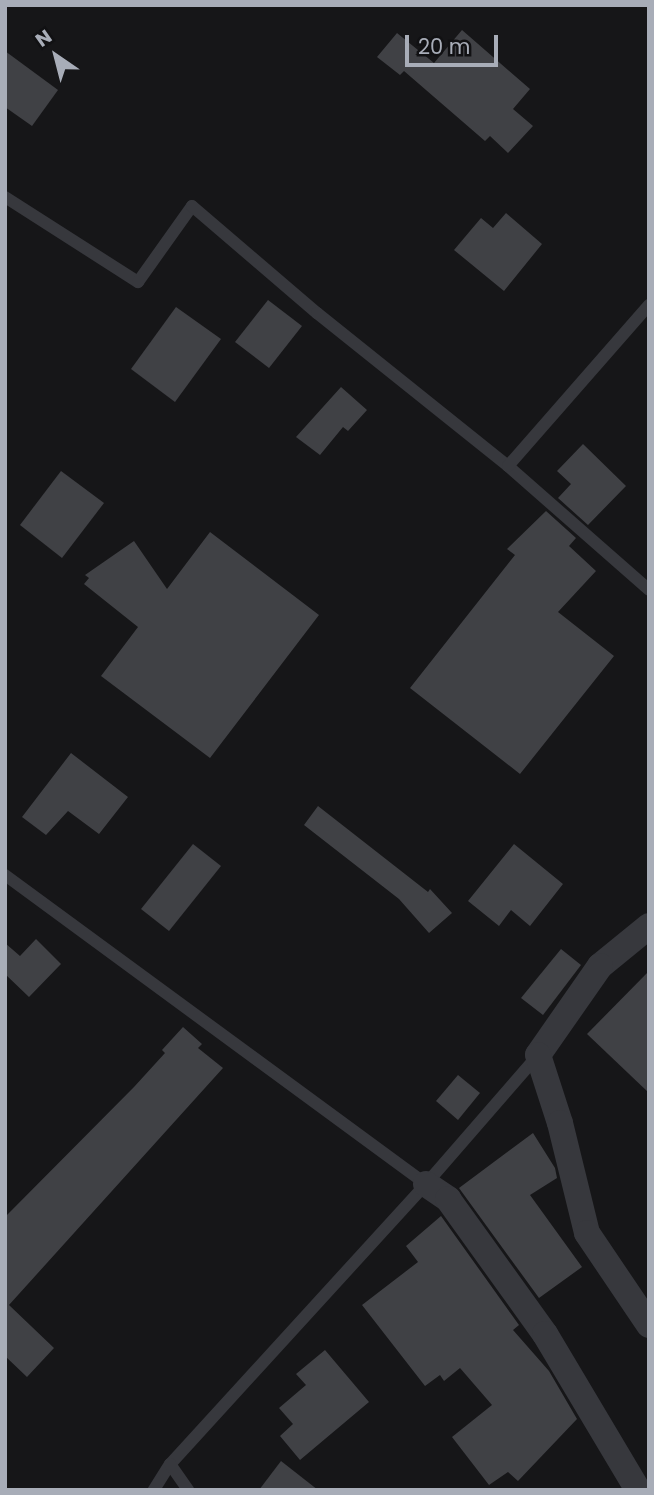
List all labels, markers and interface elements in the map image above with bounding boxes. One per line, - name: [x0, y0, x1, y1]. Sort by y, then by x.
- north arrow: [21, 21, 91, 91]
- scale bar: [409, 21, 502, 65]
- text: N: [30, 23, 57, 54]
- text: 20 m: [418, 32, 471, 61]

